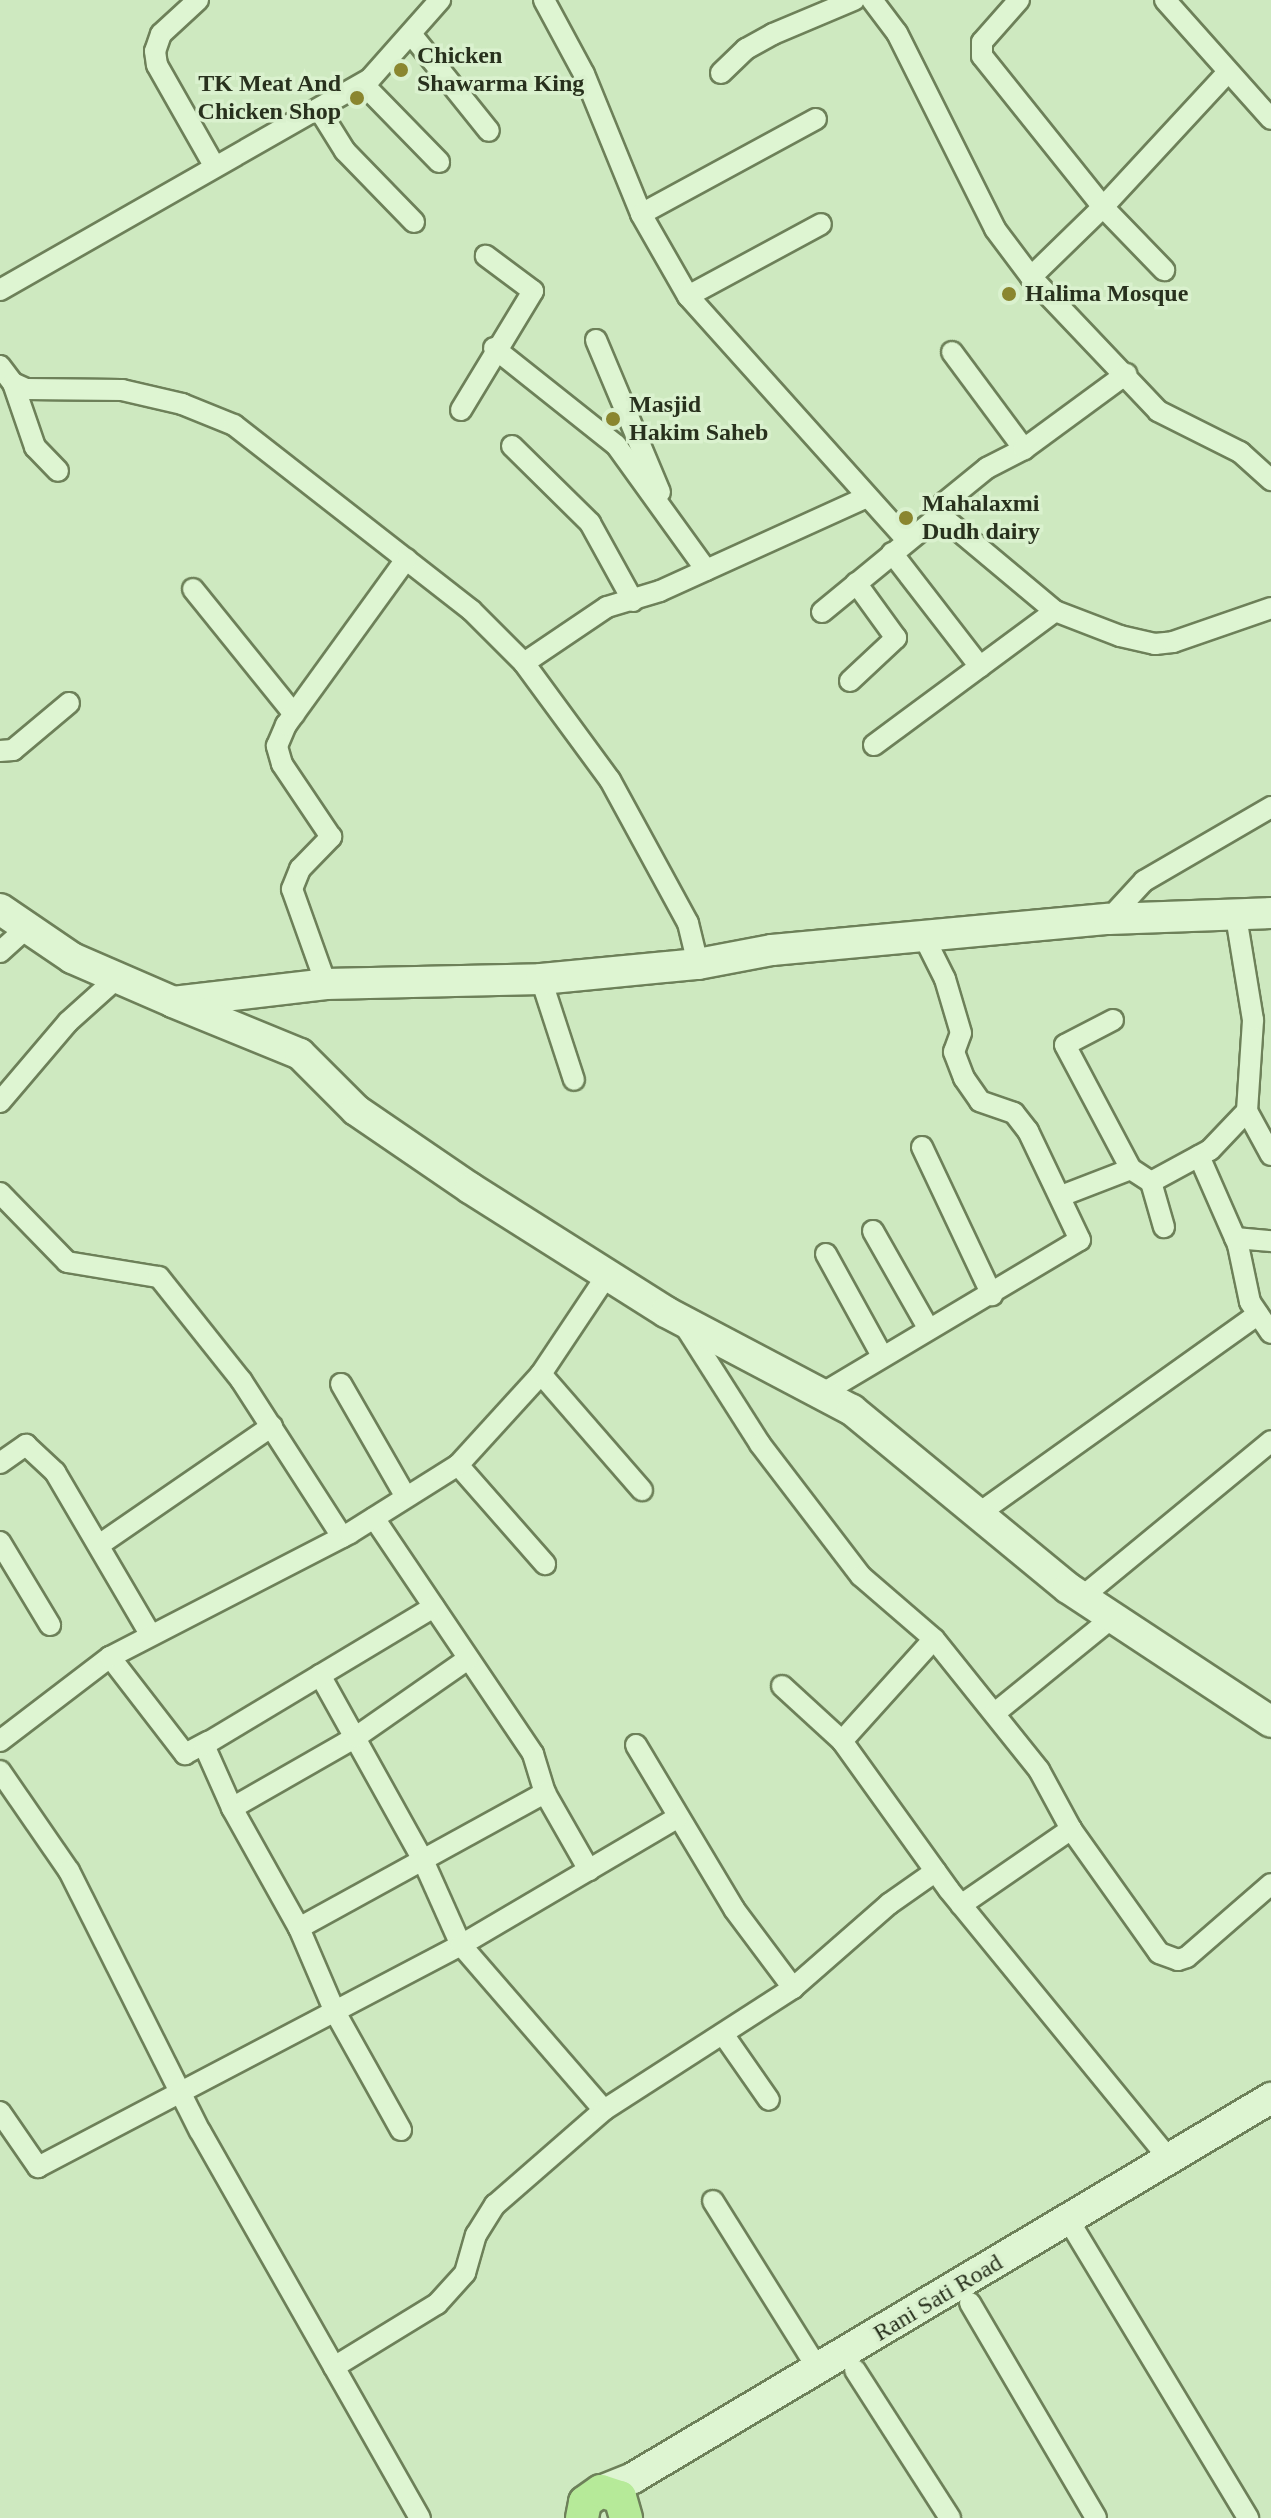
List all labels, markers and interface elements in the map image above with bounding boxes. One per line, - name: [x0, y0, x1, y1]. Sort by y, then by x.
- place label: Chicken Shawarma King: [417, 42, 604, 98]
- marker: Chicken Shawarma King: [392, 61, 410, 79]
- place label: TK Meat And Chicken Shop: [180, 70, 341, 126]
- marker: TK Meat And Chicken Shop: [348, 89, 366, 107]
- place label: Halima Mosque: [1025, 280, 1211, 308]
- marker: Halima Mosque: [1000, 285, 1018, 303]
- place label: Masjid Hakim Saheb: [629, 391, 786, 447]
- marker: Masjid Hakim Saheb: [604, 410, 622, 428]
- place label: Mahalaxmi Dudh dairy: [922, 490, 1055, 546]
- marker: Mahalaxmi Dudh dairy: [897, 509, 915, 527]
- street label: Rani Sati Road: [862, 2244, 1014, 2352]

